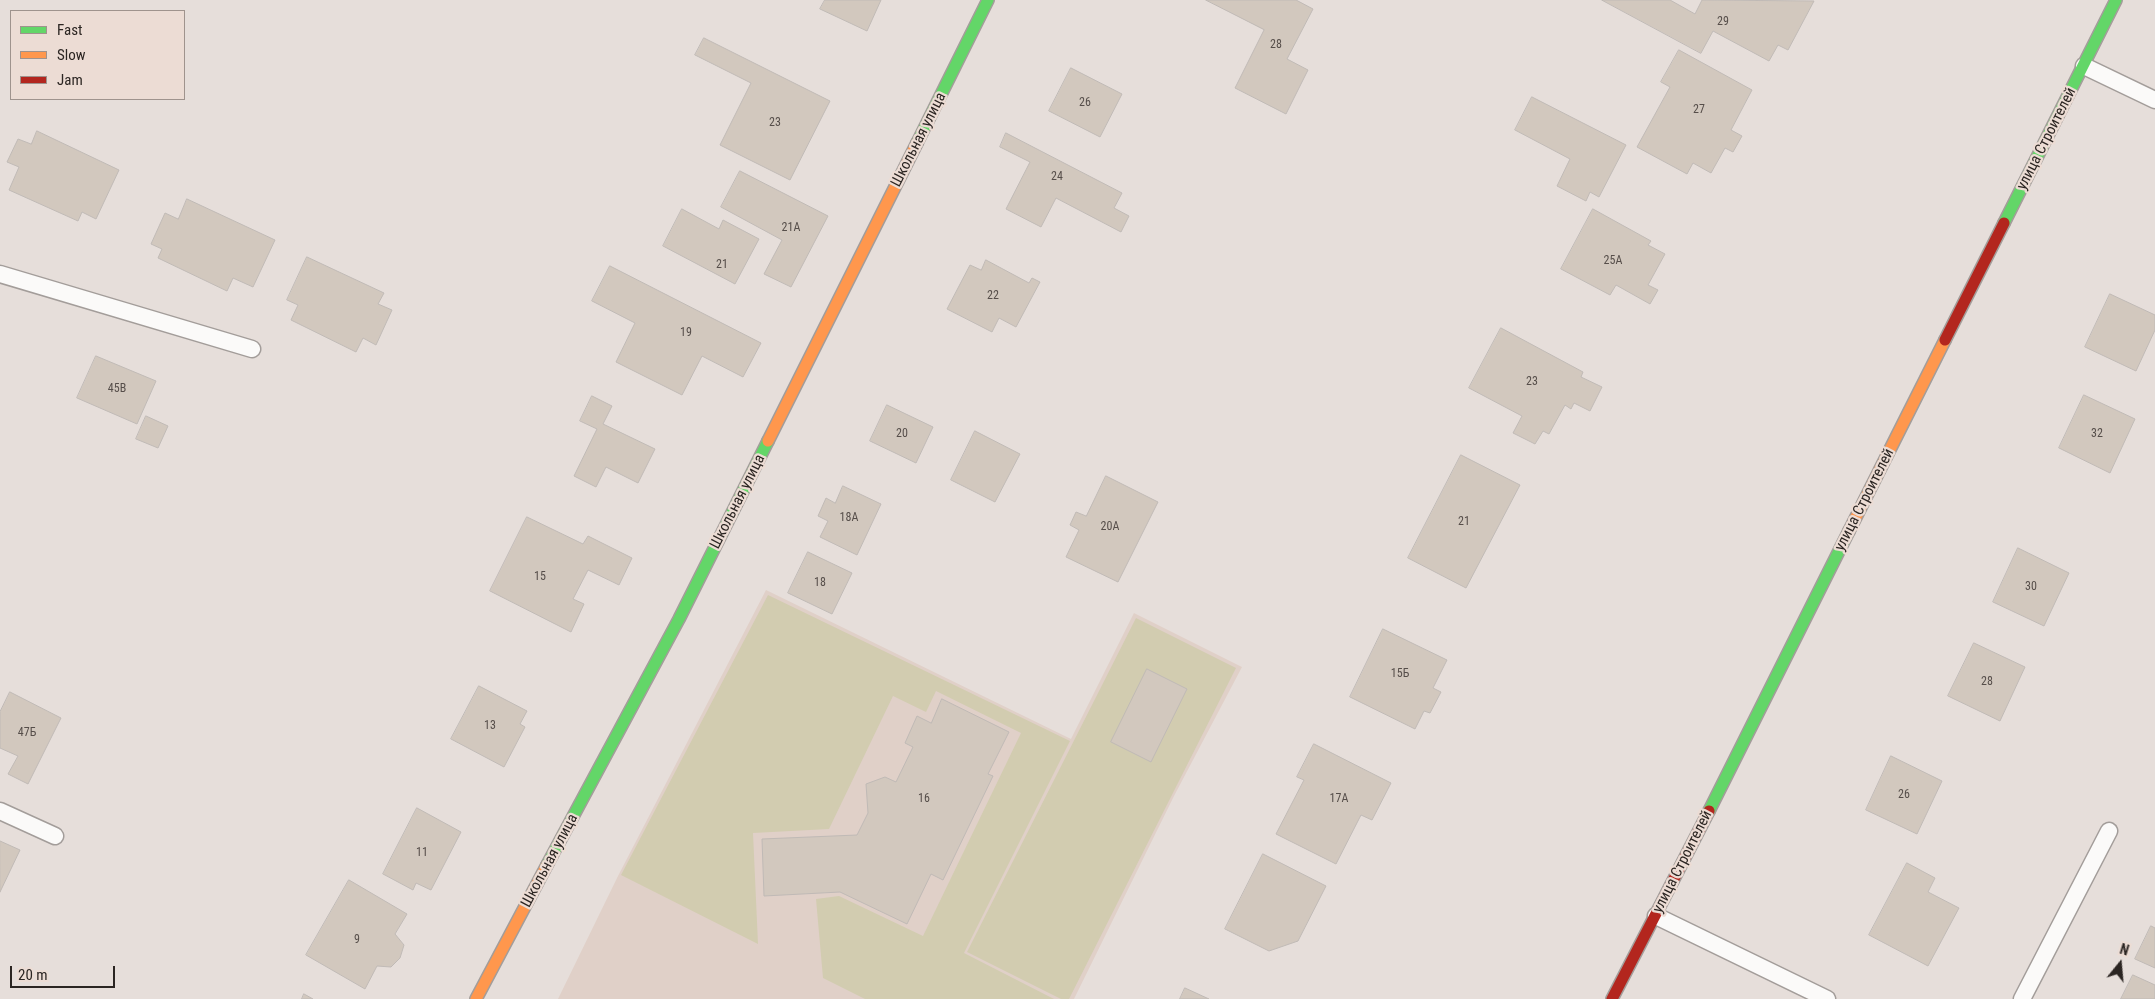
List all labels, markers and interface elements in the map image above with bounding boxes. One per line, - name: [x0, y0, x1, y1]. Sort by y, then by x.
- legend: [10, 10, 185, 100]
- house number: 29: [1717, 15, 1729, 29]
- text: Fast: [57, 21, 82, 39]
- house number: 28: [1270, 38, 1282, 52]
- text: Slow: [57, 46, 86, 64]
- text: Jam: [57, 71, 83, 89]
- street label: улица Строителей: [2013, 85, 2081, 193]
- street label: Школьная улица: [888, 90, 950, 190]
- house number: 26: [1079, 96, 1091, 110]
- house number: 27: [1693, 103, 1705, 117]
- house number: 23: [769, 116, 781, 130]
- house number: 24: [1051, 170, 1063, 184]
- house number: 21А: [782, 221, 800, 235]
- house number: 25А: [1604, 254, 1622, 268]
- house number: 21: [716, 258, 728, 272]
- house number: 22: [987, 289, 999, 303]
- house number: 19: [680, 326, 692, 340]
- house number: 23: [1526, 375, 1538, 389]
- house number: 45В: [108, 382, 126, 396]
- house number: 20: [896, 427, 908, 441]
- house number: 32: [2091, 427, 2103, 441]
- street label: улица Строителей: [1831, 446, 1899, 554]
- street label: Школьная улица: [707, 452, 769, 552]
- house number: 18А: [840, 511, 858, 525]
- house number: 21: [1458, 515, 1470, 529]
- house number: 20А: [1101, 520, 1119, 534]
- house number: 15: [534, 570, 546, 584]
- house number: 18: [814, 576, 826, 590]
- house number: 30: [2025, 580, 2037, 594]
- house number: 15Б: [1391, 667, 1409, 681]
- house number: 28: [1981, 675, 1993, 689]
- house number: 13: [484, 719, 496, 733]
- house number: 47Б: [18, 726, 36, 740]
- house number: 26: [1898, 788, 1910, 802]
- house number: 16: [918, 792, 930, 806]
- house number: 17А: [1330, 792, 1348, 806]
- street label: улица Строителей: [1649, 808, 1717, 916]
- street label: Школьная улица: [518, 811, 582, 911]
- house number: 11: [416, 846, 428, 860]
- house number: 9: [354, 933, 360, 947]
- north arrow: [2095, 939, 2145, 989]
- text: N: [2118, 941, 2131, 959]
- scale bar: [12, 956, 118, 988]
- text: 20 m: [18, 966, 48, 984]

